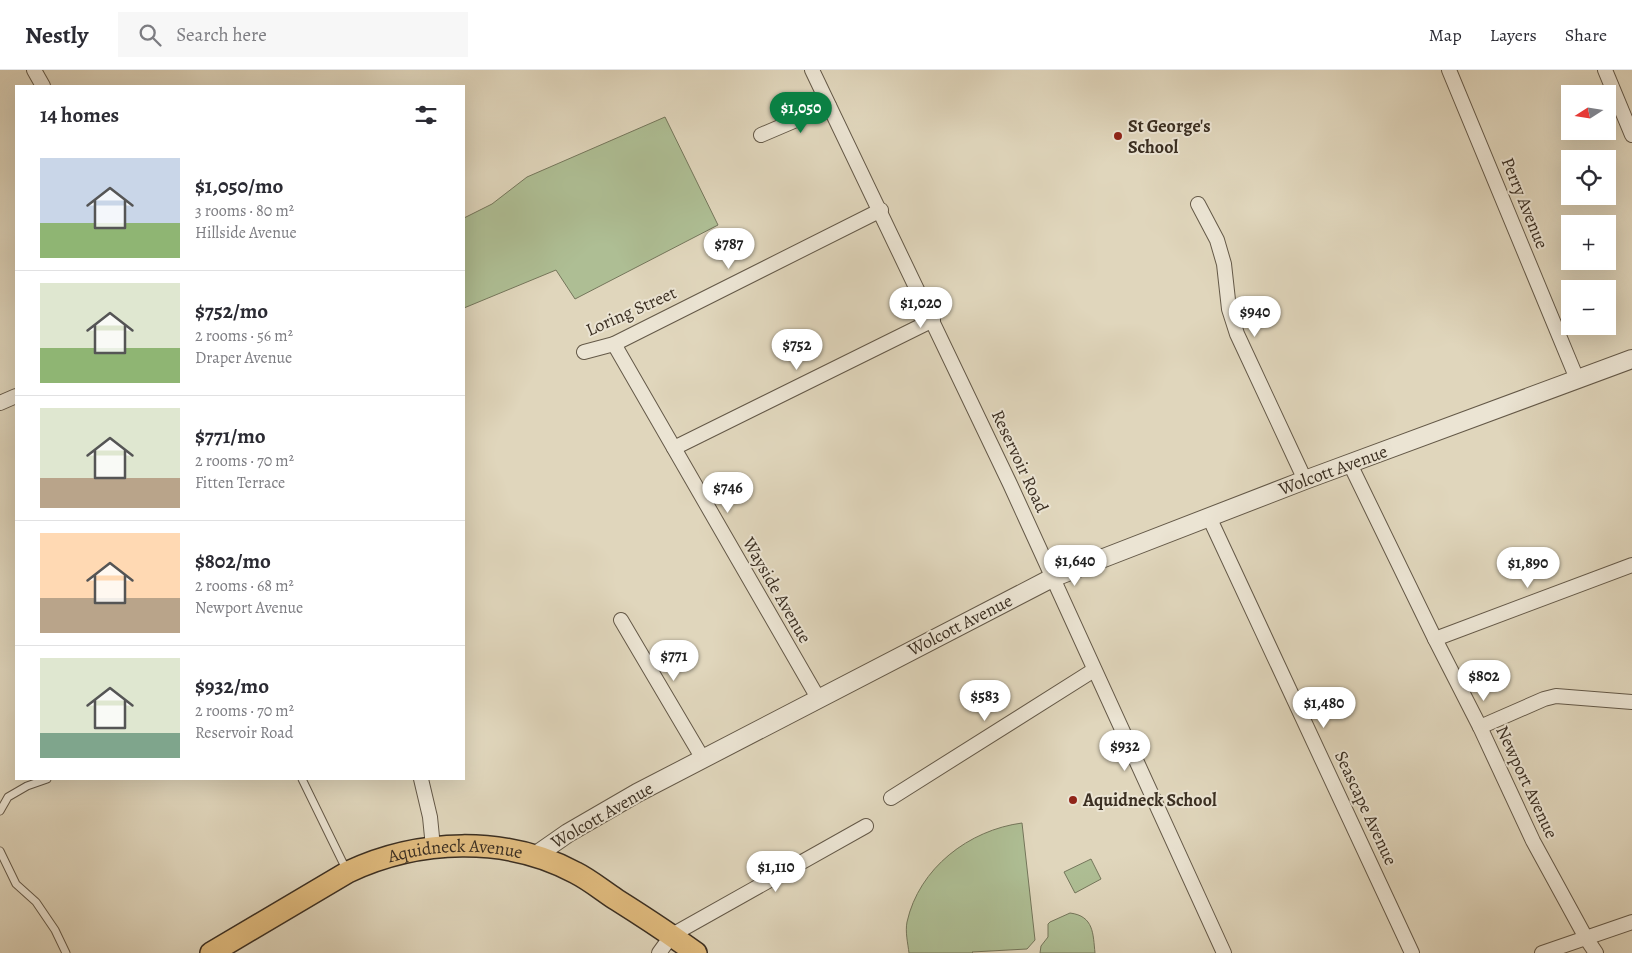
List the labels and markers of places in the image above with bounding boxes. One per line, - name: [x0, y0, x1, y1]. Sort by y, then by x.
- pin: $1,050: [760, 92, 842, 134]
- place label: St George's School: [1128, 114, 1211, 159]
- marker: St George's School: [1112, 130, 1124, 142]
- pin: $787: [699, 228, 759, 270]
- pin: $1,020: [880, 286, 962, 329]
- pin: $940: [1225, 296, 1285, 338]
- pin: $752: [767, 328, 827, 371]
- pin: $746: [698, 472, 758, 514]
- pin: $1,640: [1034, 544, 1116, 587]
- pin: $1,890: [1487, 546, 1569, 589]
- pin: $771: [644, 640, 704, 682]
- pin: $802: [1454, 660, 1514, 702]
- pin: $583: [955, 680, 1015, 722]
- pin: $1,480: [1283, 686, 1365, 729]
- pin: $932: [1095, 730, 1155, 772]
- place label: Aquidneck School: [1082, 788, 1217, 812]
- marker: Aquidneck School: [1067, 794, 1079, 806]
- pin: $1,110: [735, 850, 817, 893]

